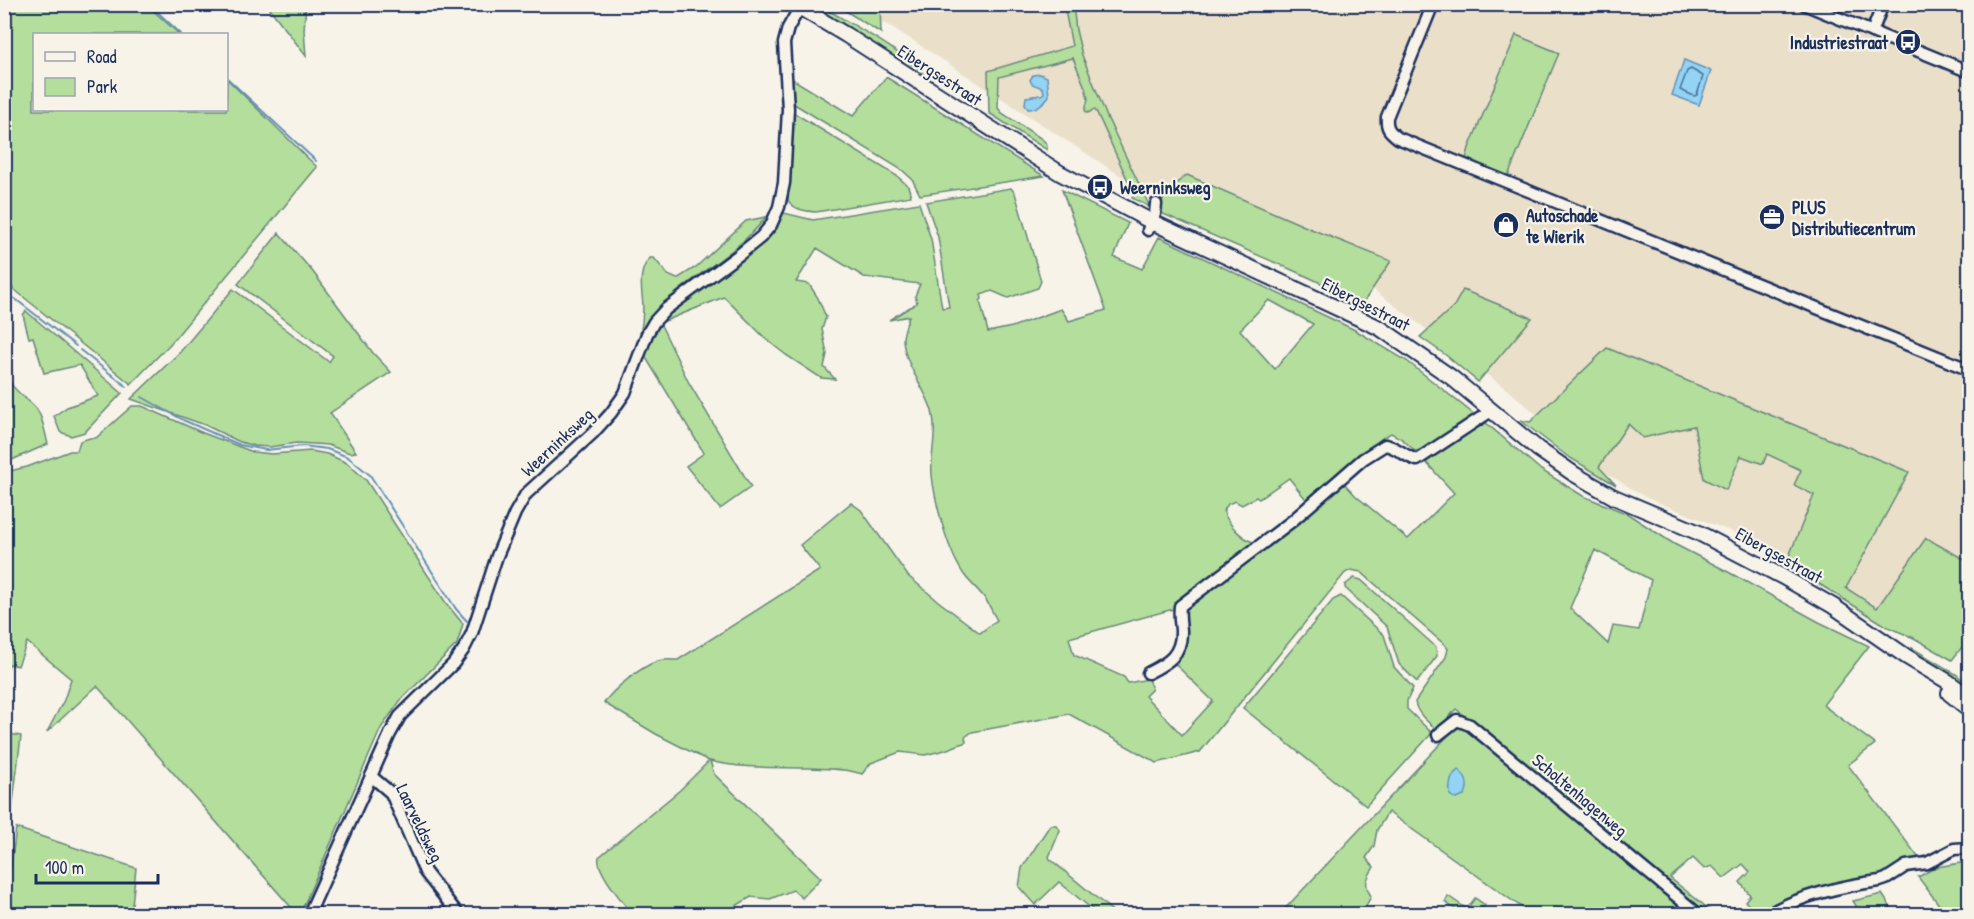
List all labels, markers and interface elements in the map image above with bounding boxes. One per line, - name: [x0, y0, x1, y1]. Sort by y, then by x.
- bus stop icon: Industriestraat: [1893, 27, 1923, 57]
- place label: Industriestraat: [1790, 30, 1889, 55]
- legend: [33, 33, 228, 111]
- street label: Eibergsestraat: [893, 38, 988, 112]
- text: Road: [87, 44, 117, 69]
- text: Park: [87, 74, 118, 99]
- bus stop icon: Weerninksweg: [1085, 172, 1115, 202]
- place label: Weerninksweg: [1120, 175, 1211, 201]
- place label: PLUS Distributiecentrum: [1792, 195, 1916, 241]
- office icon: PLUS Distributiecentrum: [1757, 202, 1787, 232]
- place label: Autoschade te Wierik: [1525, 203, 1599, 249]
- shop icon: Autoschade te Wierik: [1491, 210, 1521, 240]
- street label: Eibergsestraat: [1318, 271, 1415, 337]
- street label: Weerninksweg: [515, 402, 599, 482]
- street label: Eibergsestraat: [1731, 521, 1828, 590]
- street label: Scholtenhagenweg: [1527, 748, 1633, 842]
- street label: Laarveldsweg: [390, 780, 450, 866]
- scale bar: [36, 847, 158, 885]
- text: 100 m: [45, 855, 84, 880]

